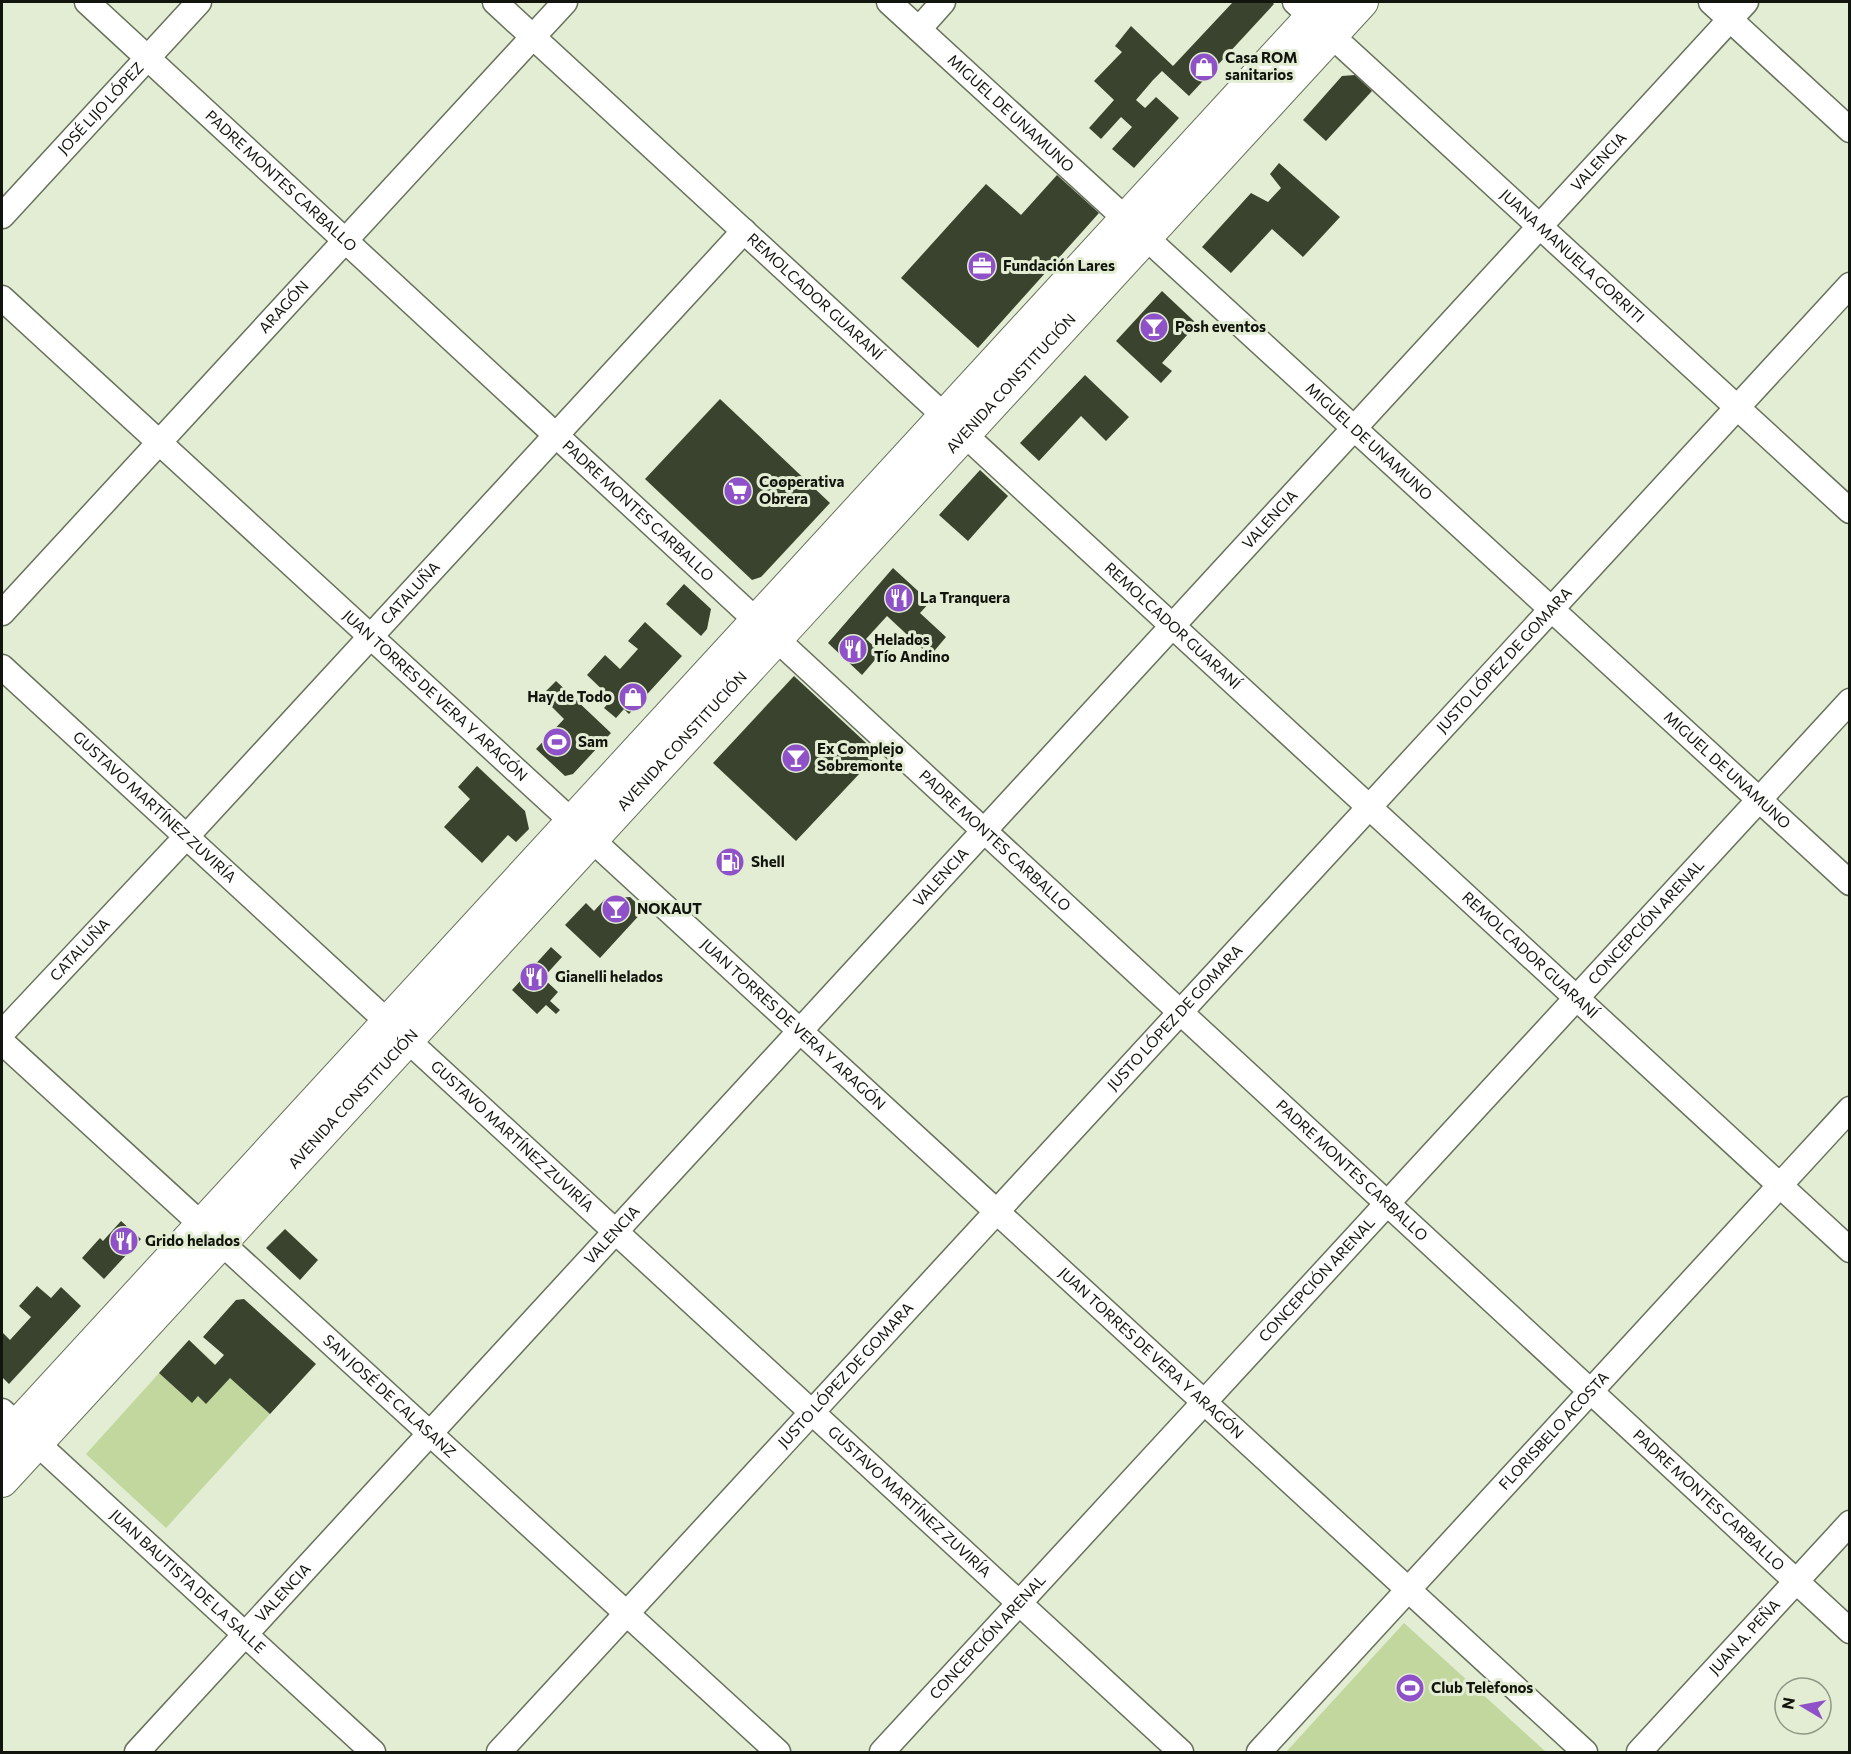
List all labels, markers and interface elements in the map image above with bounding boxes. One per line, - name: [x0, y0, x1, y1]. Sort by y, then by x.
- place label: Casa ROM sanitarios: [1225, 48, 1297, 83]
- street label: MIGUEL DE UNAMUNO: [944, 50, 1078, 175]
- shop icon: Casa ROM sanitarios: [1188, 51, 1220, 83]
- street label: JOSÉ LIJO LÓPEZ: [53, 58, 147, 158]
- street label: PADRE MONTES CARBALLO: [202, 106, 361, 255]
- street label: VALENCIA: [1567, 128, 1630, 194]
- street label: JUANA MANUELA GORRITI: [1497, 185, 1649, 326]
- street label: REMOLCADOR GUARANÍ: [744, 229, 889, 364]
- office icon: Fundación Lares: [966, 250, 998, 282]
- place label: Fundación Lares: [1003, 256, 1115, 274]
- street label: ARAGÓN: [255, 276, 312, 336]
- street label: AVENIDA CONSTITUCIÓN: [942, 309, 1079, 456]
- bar icon: Posh eventos: [1138, 311, 1170, 343]
- place label: Posh eventos: [1175, 317, 1266, 335]
- street label: MIGUEL DE UNAMUNO: [1303, 379, 1436, 504]
- street label: PADRE MONTES CARBALLO: [559, 436, 718, 585]
- place label: Cooperativa Obrera: [759, 472, 844, 507]
- supermarket icon: Cooperativa Obrera: [722, 475, 754, 507]
- street label: VALENCIA: [1238, 486, 1301, 552]
- street label: CATALUÑA: [376, 558, 443, 628]
- street label: REMOLCADOR GUARANÍ: [1101, 558, 1246, 693]
- restaurant icon: La Tranquera: [883, 582, 915, 614]
- street label: JUSTO LÓPEZ DE GOMARA: [1432, 583, 1575, 736]
- place label: La Tranquera: [920, 588, 1010, 606]
- street label: JUAN TORRES DE VERA Y ARAGÓN: [340, 606, 532, 784]
- place label: Helados Tío Andino: [874, 630, 950, 665]
- restaurant icon: Helados Tío Andino: [837, 633, 869, 665]
- street label: AVENIDA CONSTITUCIÓN: [613, 667, 750, 814]
- shop icon: Hay de Todo: [617, 681, 649, 713]
- place label: Hay de Todo: [527, 687, 612, 705]
- street label: MIGUEL DE UNAMUNO: [1661, 707, 1795, 832]
- sports icon: Sam: [541, 726, 573, 758]
- street label: GUSTAVO MARTÍNEZ ZUVIRÍA: [70, 727, 240, 886]
- place label: Sam: [578, 732, 608, 750]
- place label: Ex Complejo Sobremonte: [817, 739, 904, 774]
- bar icon: Ex Complejo Sobremonte: [780, 742, 812, 774]
- street label: PADRE MONTES CARBALLO: [916, 766, 1075, 914]
- street label: VALENCIA: [909, 844, 972, 910]
- fuel station icon: Shell: [714, 846, 746, 878]
- place label: Shell: [751, 852, 785, 870]
- street label: CONCEPCIÓN ARENAL: [1584, 855, 1708, 988]
- street label: REMOLCADOR GUARANÍ: [1459, 887, 1604, 1022]
- bar icon: NOKAUT: [600, 893, 632, 925]
- place label: NOKAUT: [637, 899, 702, 917]
- street label: CATALUÑA: [46, 914, 113, 984]
- street label: JUAN TORRES DE VERA Y ARAGÓN: [698, 934, 890, 1113]
- street label: JUSTO LÓPEZ DE GOMARA: [1103, 941, 1246, 1094]
- restaurant icon: Gianelli helados: [518, 961, 550, 993]
- place label: Gianelli helados: [555, 967, 663, 985]
- street label: AVENIDA CONSTITUCIÓN: [284, 1025, 421, 1172]
- street label: GUSTAVO MARTÍNEZ ZUVIRÍA: [427, 1056, 598, 1215]
- street label: PADRE MONTES CARBALLO: [1273, 1096, 1432, 1244]
- street label: VALENCIA: [580, 1202, 643, 1268]
- street label: CONCEPCIÓN ARENAL: [1254, 1213, 1378, 1345]
- restaurant icon: Grido helados: [108, 1225, 140, 1257]
- place label: Grido helados: [145, 1231, 240, 1249]
- street label: JUAN TORRES DE VERA Y ARAGÓN: [1055, 1263, 1248, 1442]
- street label: JUSTO LÓPEZ DE GOMARA: [774, 1298, 916, 1451]
- street label: SAN JOSÉ DE CALASANZ: [320, 1330, 460, 1461]
- street label: FLORISBELO ACOSTA: [1495, 1368, 1612, 1493]
- street label: GUSTAVO MARTÍNEZ ZUVIRÍA: [825, 1422, 995, 1581]
- street label: PADRE MONTES CARBALLO: [1630, 1425, 1789, 1574]
- street label: JUAN BAUTISTA DE LA SALLE: [107, 1505, 269, 1656]
- street label: VALENCIA: [251, 1559, 314, 1625]
- street label: CONCEPCIÓN ARENAL: [925, 1570, 1049, 1703]
- street label: JUAN A. PEÑA: [1705, 1595, 1783, 1678]
- sports icon: Club Telefonos: [1394, 1672, 1426, 1704]
- north arrow: [1773, 1676, 1833, 1736]
- place label: Club Telefonos: [1431, 1678, 1533, 1696]
- text: N: [1777, 1696, 1798, 1711]

